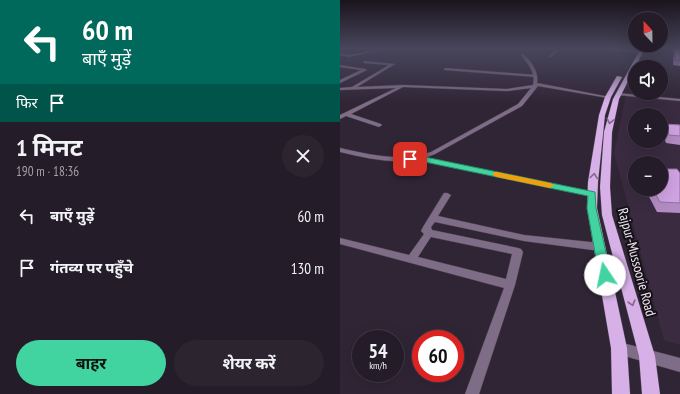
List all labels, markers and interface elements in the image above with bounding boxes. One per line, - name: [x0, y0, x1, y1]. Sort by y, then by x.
- text: 60 m: [82, 11, 133, 48]
- north arrow: [628, 12, 668, 52]
- map controls: [628, 12, 668, 196]
- icon: left: [16, 16, 68, 68]
- text: बाएँ मुड़ें: [82, 47, 131, 70]
- button: sound: [628, 60, 668, 100]
- icon: arrive: [46, 92, 68, 114]
- text: फिर: [16, 93, 38, 112]
- button: +: [628, 108, 668, 148]
- one-way arrow: [607, 118, 615, 124]
- text: 1 मिनट: [16, 132, 83, 163]
- button: close: [282, 135, 324, 177]
- pin: [393, 142, 427, 176]
- icon: arrive: [399, 148, 421, 170]
- button: −: [628, 156, 668, 196]
- text: 190 m · 18:36: [16, 163, 79, 180]
- one-way arrow: [589, 173, 598, 179]
- icon: left: [16, 205, 38, 227]
- text: बाएँ मुड़ें: [50, 206, 94, 225]
- street label: Rajpur-Mussoorie Road: [614, 206, 660, 318]
- text: 60 m: [298, 207, 324, 226]
- position arrow: [584, 254, 626, 296]
- icon: arrive: [16, 257, 38, 279]
- text: गंतव्य पर पहुँचे: [50, 258, 133, 277]
- text: 130 m: [291, 259, 324, 278]
- one-way arrow: [627, 300, 636, 307]
- speed limit sign: 60: [412, 330, 464, 382]
- text: 54: [368, 338, 388, 364]
- button: बाहर: [16, 340, 166, 386]
- button: शेयर करें: [174, 340, 324, 386]
- text: km/h: [369, 359, 387, 372]

